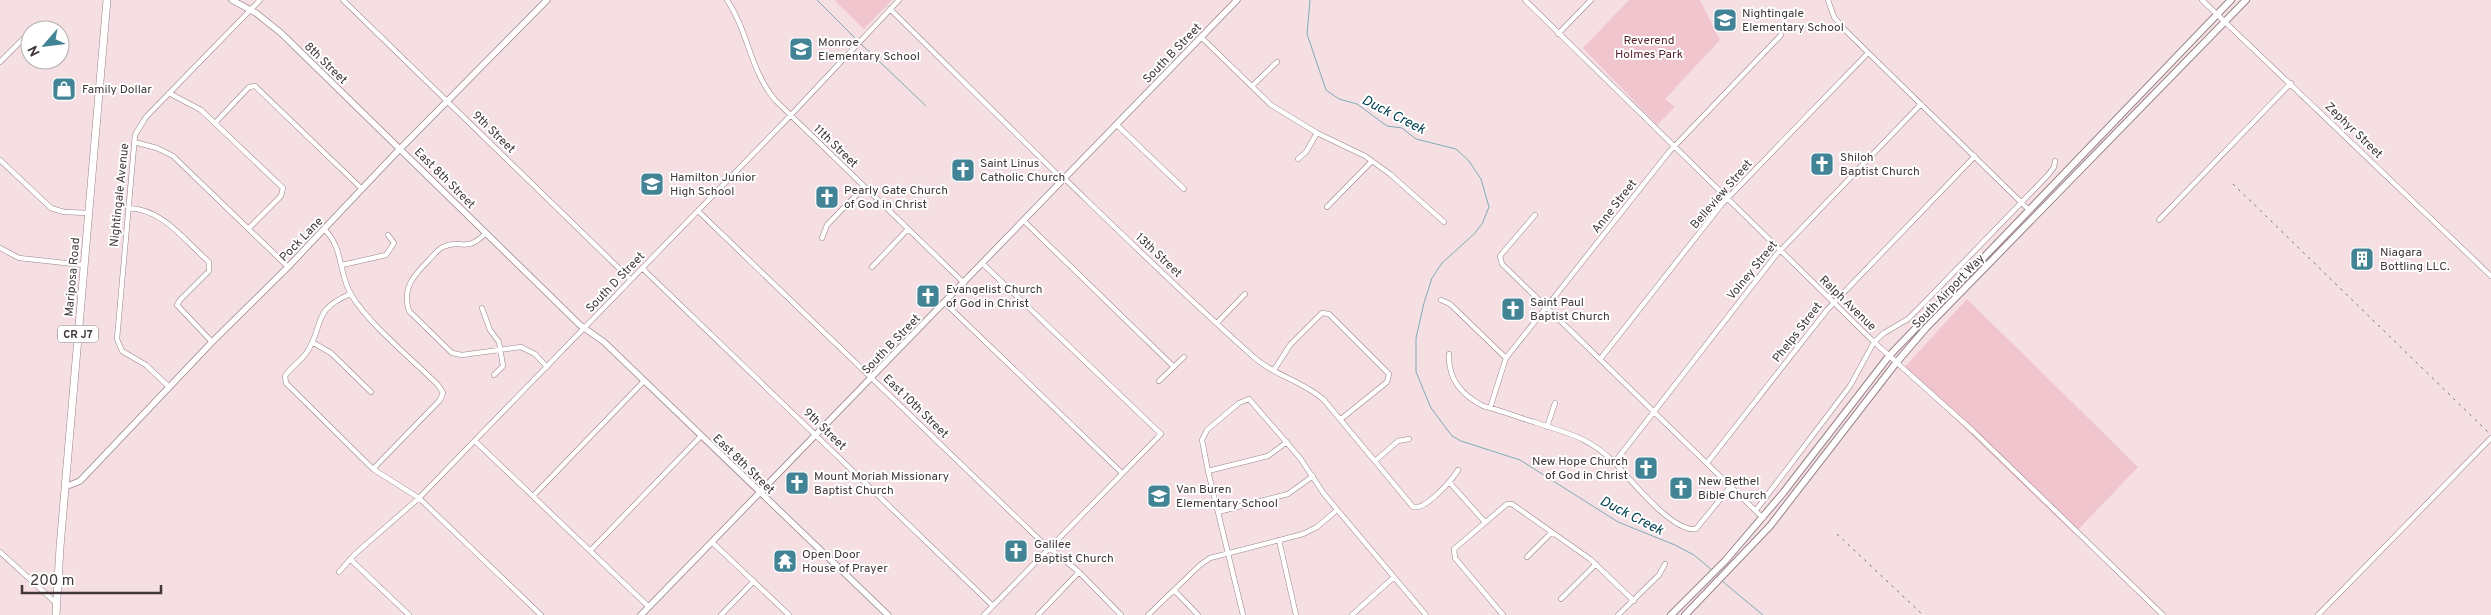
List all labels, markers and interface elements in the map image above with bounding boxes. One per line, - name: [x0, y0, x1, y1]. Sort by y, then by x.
- place label: Nightingale Elementary School: [1742, 6, 1844, 36]
- school or university icon: Nightingale Elementary School: [1712, 7, 1738, 33]
- north arrow: [20, 20, 70, 70]
- street label: South B Street: [1140, 20, 1206, 87]
- park label: Reverend Holmes Park: [1615, 33, 1683, 63]
- place label: Monroe Elementary School: [818, 35, 920, 65]
- school or university icon: Monroe Elementary School: [788, 36, 814, 62]
- street label: 8th Street: [300, 39, 350, 88]
- text: N: [25, 42, 45, 59]
- shop icon: Family Dollar: [51, 76, 77, 102]
- place label: Family Dollar: [82, 82, 152, 98]
- water label: Duck Creek: [1359, 92, 1429, 139]
- street label: Zephyr Street: [2321, 99, 2386, 162]
- street label: 9th Street: [468, 108, 518, 157]
- street label: 11th Street: [810, 122, 861, 172]
- street label: Nightingale Avenue: [107, 142, 133, 248]
- street label: East 8th Street: [410, 145, 478, 213]
- place label: Shiloh Baptist Church: [1840, 150, 1920, 180]
- church icon: Shiloh Baptist Church: [1809, 151, 1835, 177]
- place label: Saint Linus Catholic Church: [980, 156, 1065, 186]
- church icon: Saint Linus Catholic Church: [950, 157, 976, 183]
- street label: Belleview Street: [1687, 157, 1756, 233]
- place label: Hamilton Junior High School: [670, 170, 756, 200]
- school or university icon: Hamilton Junior High School: [639, 171, 665, 197]
- street label: Anne Street: [1589, 176, 1641, 237]
- place label: Pearly Gate Church of God in Christ: [844, 183, 948, 213]
- church icon: Pearly Gate Church of God in Christ: [814, 184, 840, 210]
- street label: Pock Lane: [276, 214, 327, 265]
- street label: 13th Street: [1132, 230, 1185, 281]
- street label: Mariposa Road: [62, 237, 84, 317]
- street label: Volney Street: [1724, 238, 1782, 304]
- place label: Niagara Bottling LLC.: [2380, 245, 2450, 275]
- building icon: Niagara Bottling LLC.: [2349, 246, 2375, 272]
- street label: South D Street: [583, 249, 649, 316]
- street label: South Airport Way: [1909, 251, 1988, 332]
- street label: Ralph Avenue: [1815, 273, 1879, 335]
- place label: Evangelist Church of God in Christ: [946, 282, 1043, 312]
- church icon: Evangelist Church of God in Christ: [915, 283, 941, 309]
- place label: Saint Paul Baptist Church: [1530, 295, 1610, 325]
- church icon: Saint Paul Baptist Church: [1500, 296, 1526, 322]
- street label: Phelps Street: [1769, 299, 1826, 366]
- street label: South B Street: [859, 311, 925, 378]
- road number: CR J7: [58, 326, 98, 342]
- street label: East 10th Street: [879, 371, 952, 442]
- street label: 9th Street: [799, 405, 849, 454]
- street label: East 8th Street: [709, 431, 778, 498]
- place label: New Hope Church of God in Christ: [1532, 454, 1628, 484]
- church icon: New Hope Church of God in Christ: [1633, 455, 1659, 481]
- place label: Mount Moriah Missionary Baptist Church: [814, 469, 949, 499]
- church icon: Mount Moriah Missionary Baptist Church: [784, 470, 810, 496]
- place label: New Bethel Bible Church: [1698, 474, 1767, 504]
- church icon: New Bethel Bible Church: [1668, 475, 1694, 501]
- place label: Van Buren Elementary School: [1176, 482, 1278, 512]
- school or university icon: Van Buren Elementary School: [1146, 483, 1172, 509]
- water label: Duck Creek: [1597, 493, 1667, 540]
- place label: Galilee Baptist Church: [1034, 537, 1114, 567]
- church icon: Galilee Baptist Church: [1003, 538, 1029, 564]
- place label: Open Door House of Prayer: [802, 547, 888, 577]
- temple icon: Open Door House of Prayer: [772, 548, 798, 574]
- scale bar: [22, 562, 161, 594]
- text: 200 m: [30, 572, 75, 591]

